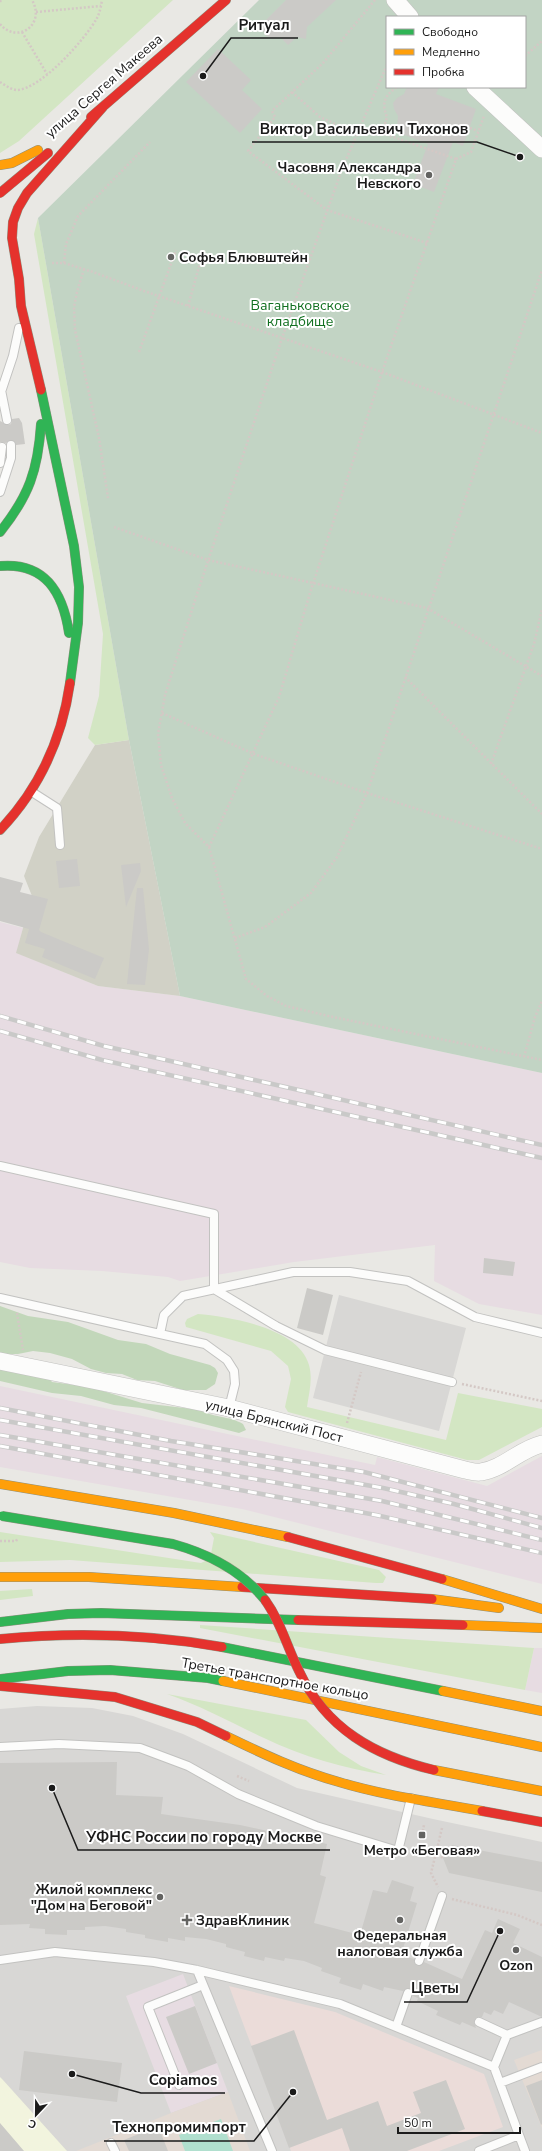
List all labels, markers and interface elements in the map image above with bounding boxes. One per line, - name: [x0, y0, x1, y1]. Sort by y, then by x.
- callout: Ритуал: [231, 11, 298, 38]
- text: Ритуал: [238, 15, 290, 35]
- legend: [386, 16, 526, 88]
- text: Свободно: [422, 24, 478, 40]
- street label: улица Сергея Макеева: [41, 30, 167, 142]
- text: Медленно: [422, 44, 480, 60]
- text: Пробка: [422, 64, 465, 80]
- callout: Виктор Васильевич Тихонов: [252, 115, 477, 142]
- text: Виктор Васильевич Тихонов: [260, 119, 468, 139]
- place label: Часовня Александра Невского: [278, 158, 421, 193]
- marker: Часовня Александра Невского: [424, 170, 434, 180]
- place label: Софья Блювштейн: [179, 248, 308, 267]
- marker: Софья Блювштейн: [166, 252, 176, 262]
- park label: Ваганьковское кладбище: [251, 296, 349, 331]
- street label: улица Брянский Пост: [203, 1395, 346, 1447]
- street label: Третье транспортное кольцо: [180, 1653, 370, 1705]
- callout: УФНС России по городу Москве: [78, 1823, 330, 1850]
- text: УФНС России по городу Москве: [85, 1827, 322, 1847]
- marker: Метро «Беговая»: [417, 1830, 427, 1840]
- place label: Метро «Беговая»: [364, 1841, 480, 1860]
- place label: Жилой комплекс "Дом на Беговой": [31, 1880, 152, 1915]
- marker: Жилой комплекс "Дом на Беговой": [155, 1892, 165, 1902]
- place label: ЗдравКлиник: [196, 1911, 289, 1930]
- marker: ЗдравКлиник: [181, 1914, 193, 1926]
- marker: Федеральная налоговая служба: [395, 1915, 405, 1925]
- place label: Федеральная налоговая служба: [337, 1926, 463, 1961]
- marker: Ozon: [511, 1945, 521, 1955]
- place label: Ozon: [499, 1956, 533, 1975]
- callout: Цветы: [404, 1975, 467, 2002]
- text: Цветы: [411, 1978, 459, 1998]
- callout: Copiamos: [141, 2066, 225, 2093]
- text: Copiamos: [149, 2070, 217, 2090]
- north arrow: [16, 2095, 56, 2135]
- scale bar: [398, 2109, 520, 2135]
- callout: Технопромимпорт: [104, 2114, 254, 2141]
- text: С: [26, 2115, 39, 2132]
- text: 50 m: [404, 2115, 432, 2131]
- text: Технопромимпорт: [112, 2117, 246, 2137]

